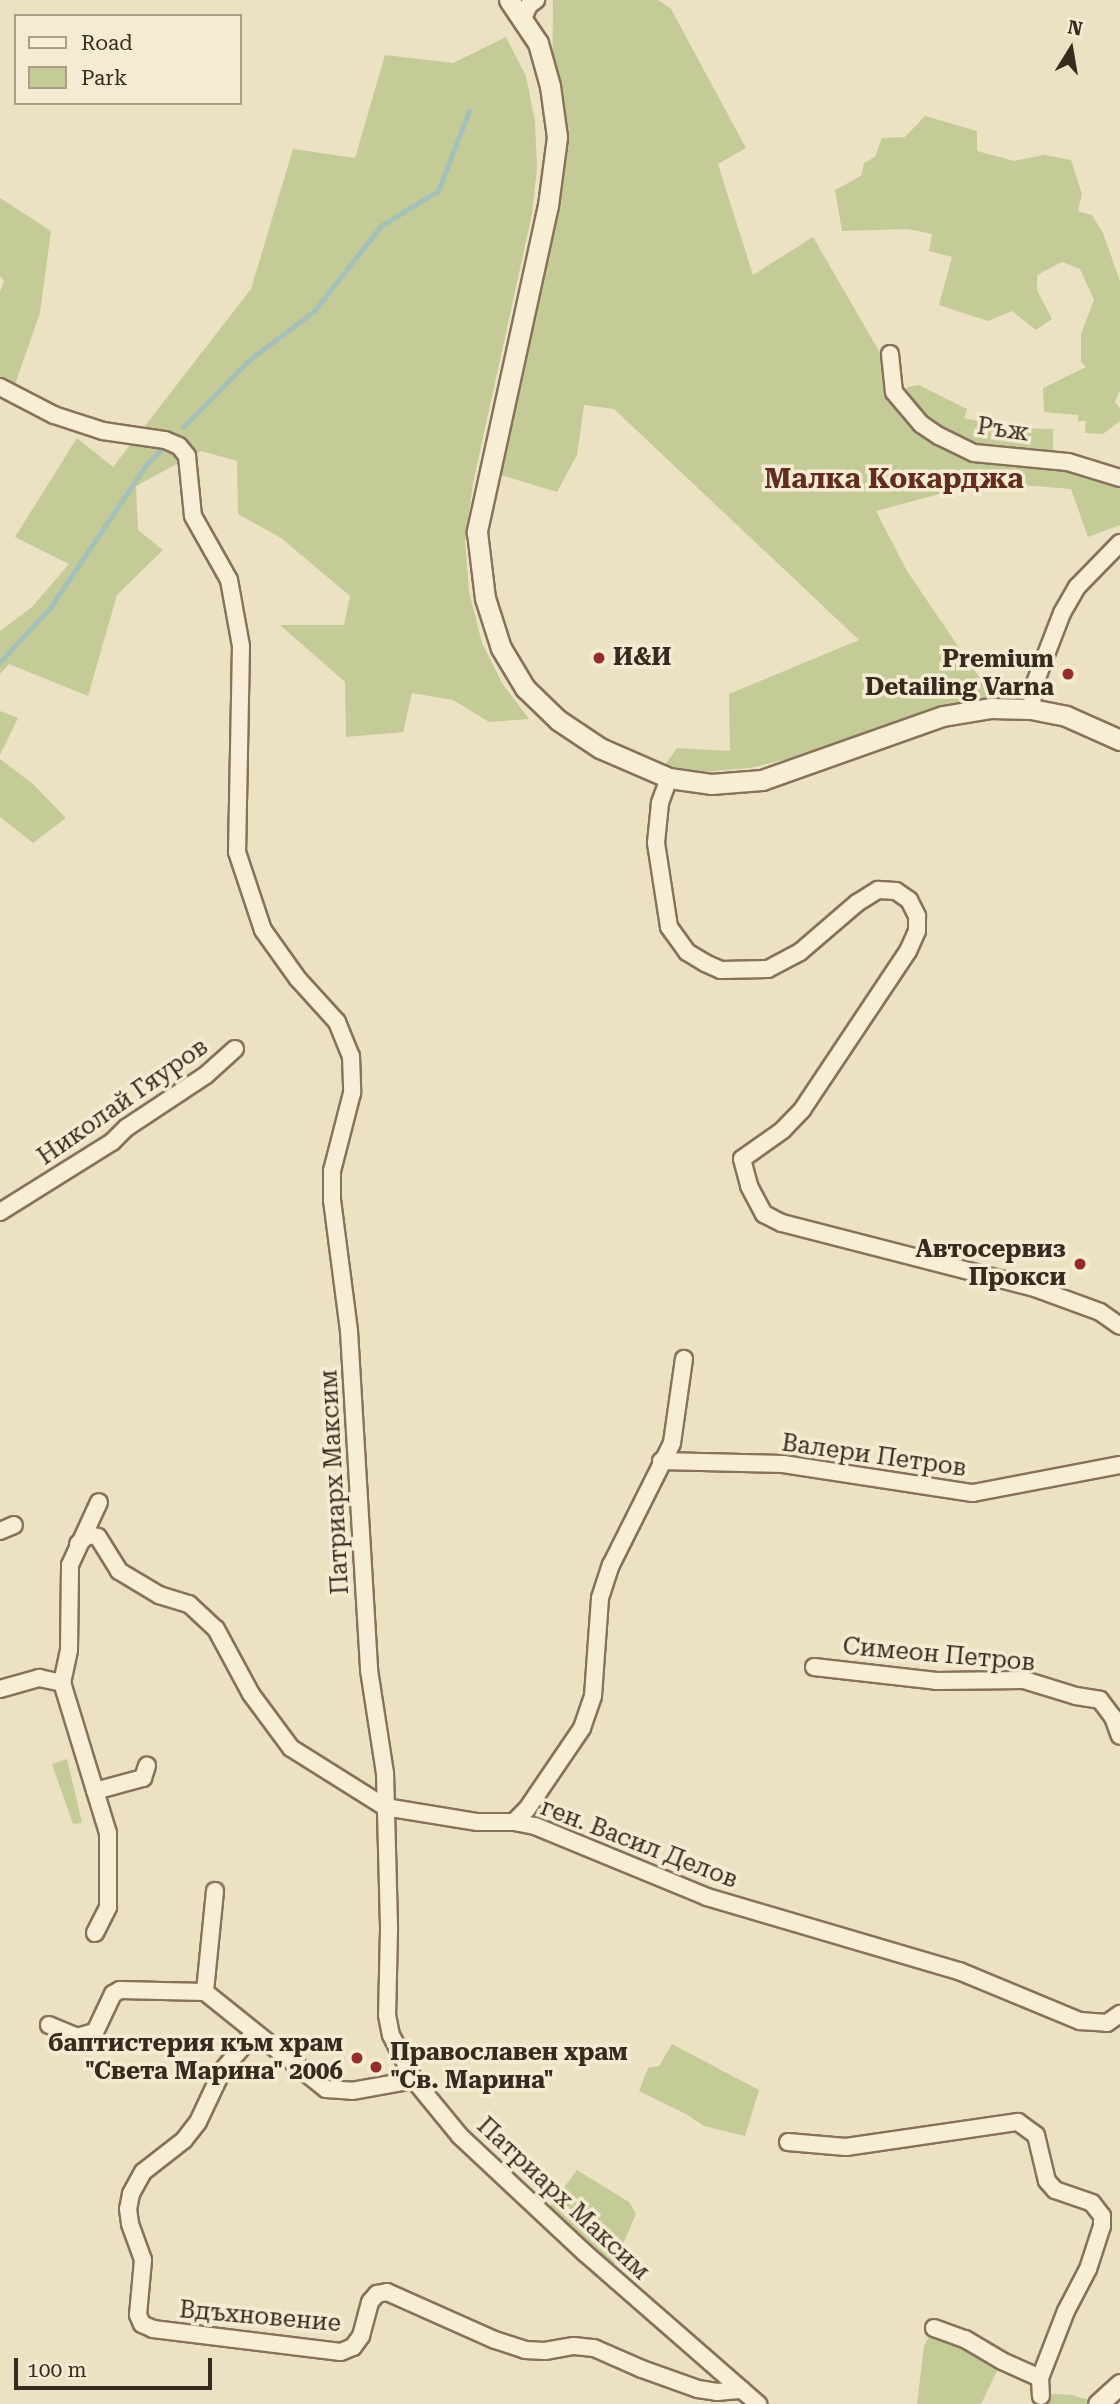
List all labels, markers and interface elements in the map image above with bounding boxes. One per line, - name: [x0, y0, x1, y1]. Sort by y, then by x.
- legend: [14, 14, 242, 105]
- north arrow: [1036, 14, 1106, 84]
- text: N: [1066, 15, 1084, 41]
- text: Road: [81, 31, 133, 55]
- text: Park: [81, 66, 127, 90]
- street label: Ръж: [975, 412, 1031, 448]
- district label: Малка Кокарджа: [764, 462, 1024, 496]
- place label: И&И: [613, 644, 671, 672]
- place label: Premium Detailing Varna: [865, 646, 1054, 702]
- marker: И&И: [591, 650, 607, 666]
- marker: Premium Detailing Varna: [1060, 666, 1076, 682]
- street label: Николай Гяуров: [32, 1032, 214, 1172]
- place label: Автосервиз Прокси: [915, 1236, 1066, 1292]
- marker: Автосервиз Прокси: [1072, 1256, 1088, 1272]
- street label: Патриарх Максим: [315, 1369, 355, 1595]
- street label: Валери Петров: [780, 1429, 968, 1483]
- street label: Симеон Петров: [842, 1632, 1036, 1678]
- street label: ген. Васил Делов: [536, 1793, 742, 1895]
- place label: баптистерия към храм "Света Марина" 2006: [48, 2030, 343, 2086]
- place label: Православен храм "Св. Марина": [390, 2039, 628, 2095]
- marker: баптистерия към храм "Света Марина" 2006: [349, 2050, 365, 2066]
- marker: Православен храм "Св. Марина": [368, 2059, 384, 2075]
- street label: Патриарх Максим: [471, 2112, 655, 2286]
- street label: Вдъхновение: [178, 2296, 342, 2338]
- scale bar: [18, 2344, 215, 2388]
- text: 100 m: [27, 2358, 87, 2382]

